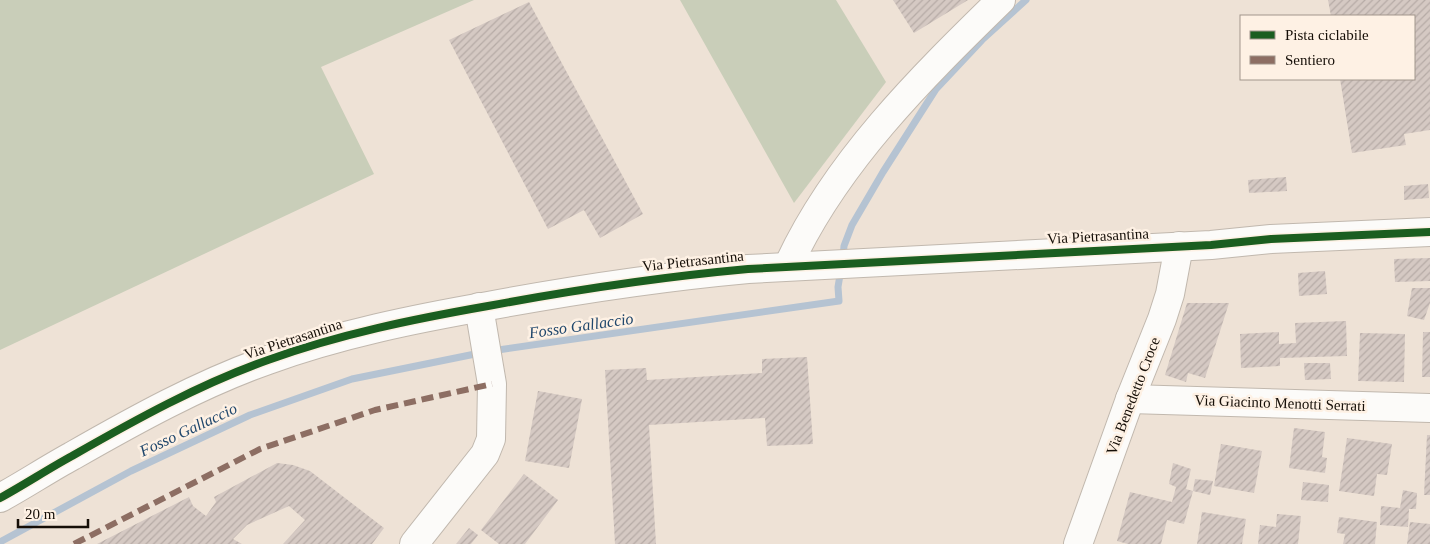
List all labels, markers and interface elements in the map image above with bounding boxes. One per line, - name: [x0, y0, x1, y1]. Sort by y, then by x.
- legend: [1240, 15, 1415, 80]
- text: Pista ciclabile: [1285, 27, 1369, 43]
- text: Sentiero: [1285, 52, 1335, 68]
- street label: Via Pietrasantina: [1047, 225, 1150, 247]
- street label: Via Pietrasantina: [641, 248, 745, 274]
- water label: Fosso Gallaccio: [527, 310, 634, 341]
- street label: Via Pietrasantina: [242, 316, 344, 362]
- street label: Via Benedetto Croce: [1103, 335, 1163, 457]
- street label: Via Giacinto Menotti Serrati: [1194, 392, 1366, 414]
- water label: Fosso Gallaccio: [136, 399, 240, 460]
- scale bar: [18, 496, 88, 528]
- text: 20 m: [25, 506, 56, 522]

